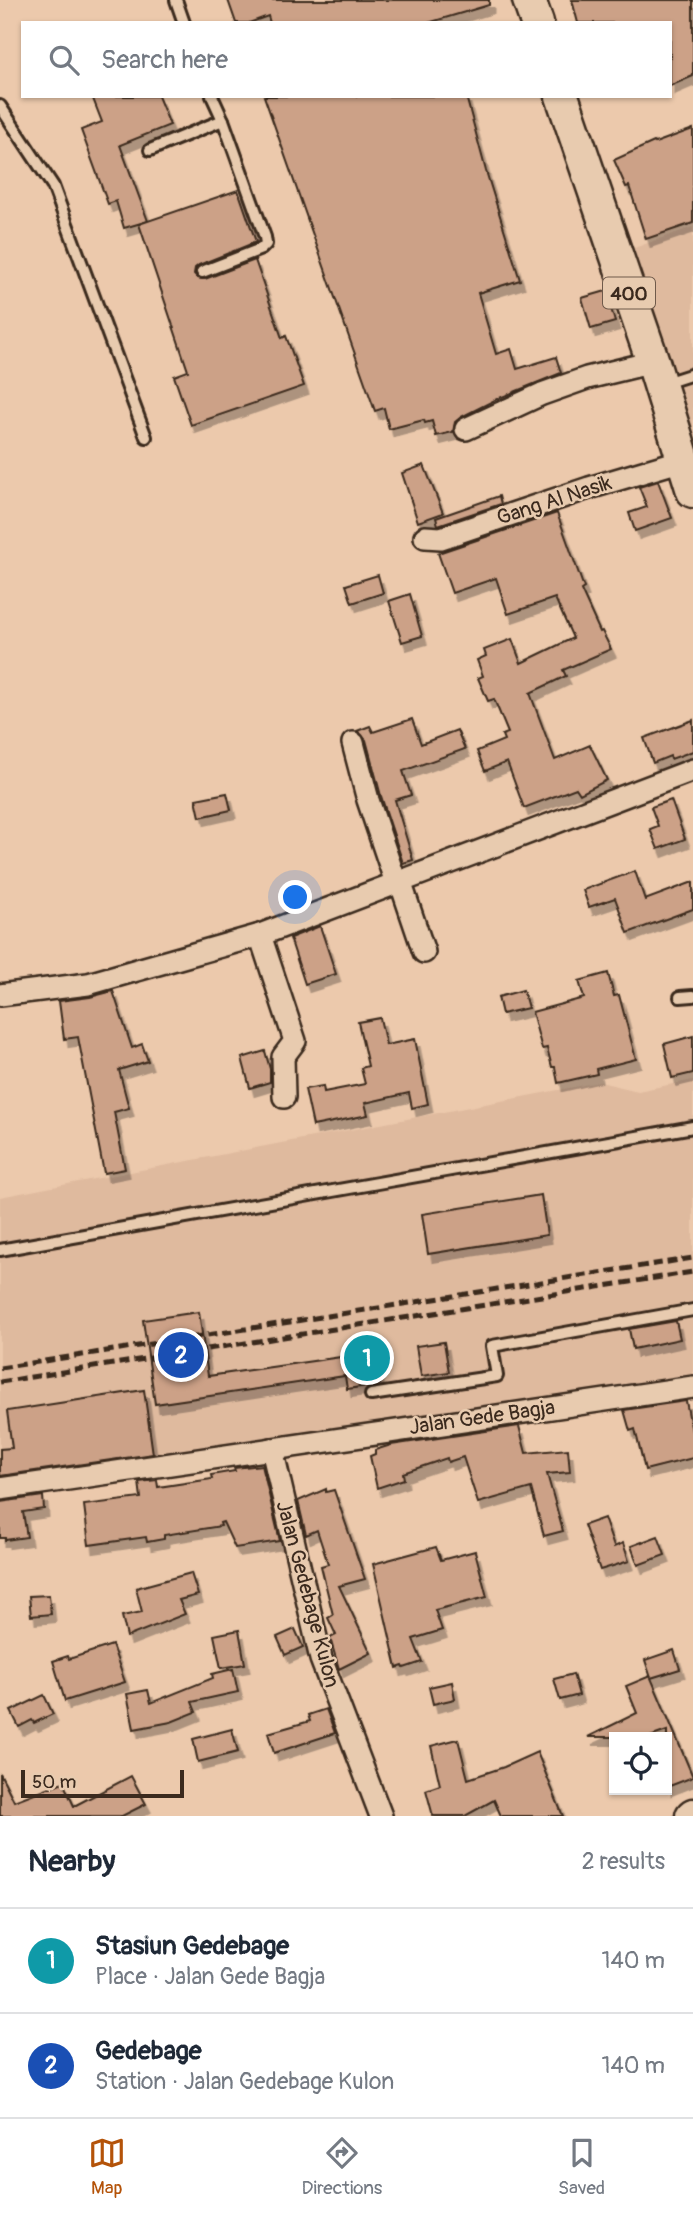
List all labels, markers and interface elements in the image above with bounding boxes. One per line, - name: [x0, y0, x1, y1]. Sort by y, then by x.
- search box: [21, 21, 672, 98]
- icon: search: [45, 41, 83, 79]
- text: Search here: [101, 44, 228, 76]
- road number: 400: [603, 278, 655, 308]
- street label: Gang Al Nasik: [493, 469, 615, 532]
- your location: [278, 880, 312, 914]
- pin: 2: [158, 1329, 204, 1381]
- pin: 1: [344, 1332, 390, 1384]
- street label: Jalan Gede Bagja: [407, 1394, 557, 1441]
- street label: Jalan Gedebage Kulon: [270, 1498, 345, 1690]
- map controls: [609, 1732, 672, 1795]
- button: locate: [609, 1732, 672, 1795]
- scale bar: [21, 1767, 184, 1799]
- text: 50 m: [32, 1770, 76, 1794]
- text: Nearby: [28, 1843, 115, 1880]
- text: 2 results: [582, 1847, 665, 1876]
- text: Stasiun Gedebage: [95, 1930, 289, 1962]
- text: 1: [47, 1946, 56, 1975]
- text: 140 m: [602, 1946, 665, 1975]
- text: Place · Jalan Gede Bagja: [95, 1962, 325, 1991]
- text: Gedebage: [95, 2035, 202, 2067]
- text: 2: [45, 2051, 57, 2080]
- text: 140 m: [602, 2051, 665, 2080]
- text: Station · Jalan Gedebage Kulon: [95, 2067, 394, 2096]
- tab: Map: [88, 2134, 126, 2200]
- tab: Directions: [302, 2134, 382, 2200]
- tab: Saved: [558, 2134, 605, 2200]

